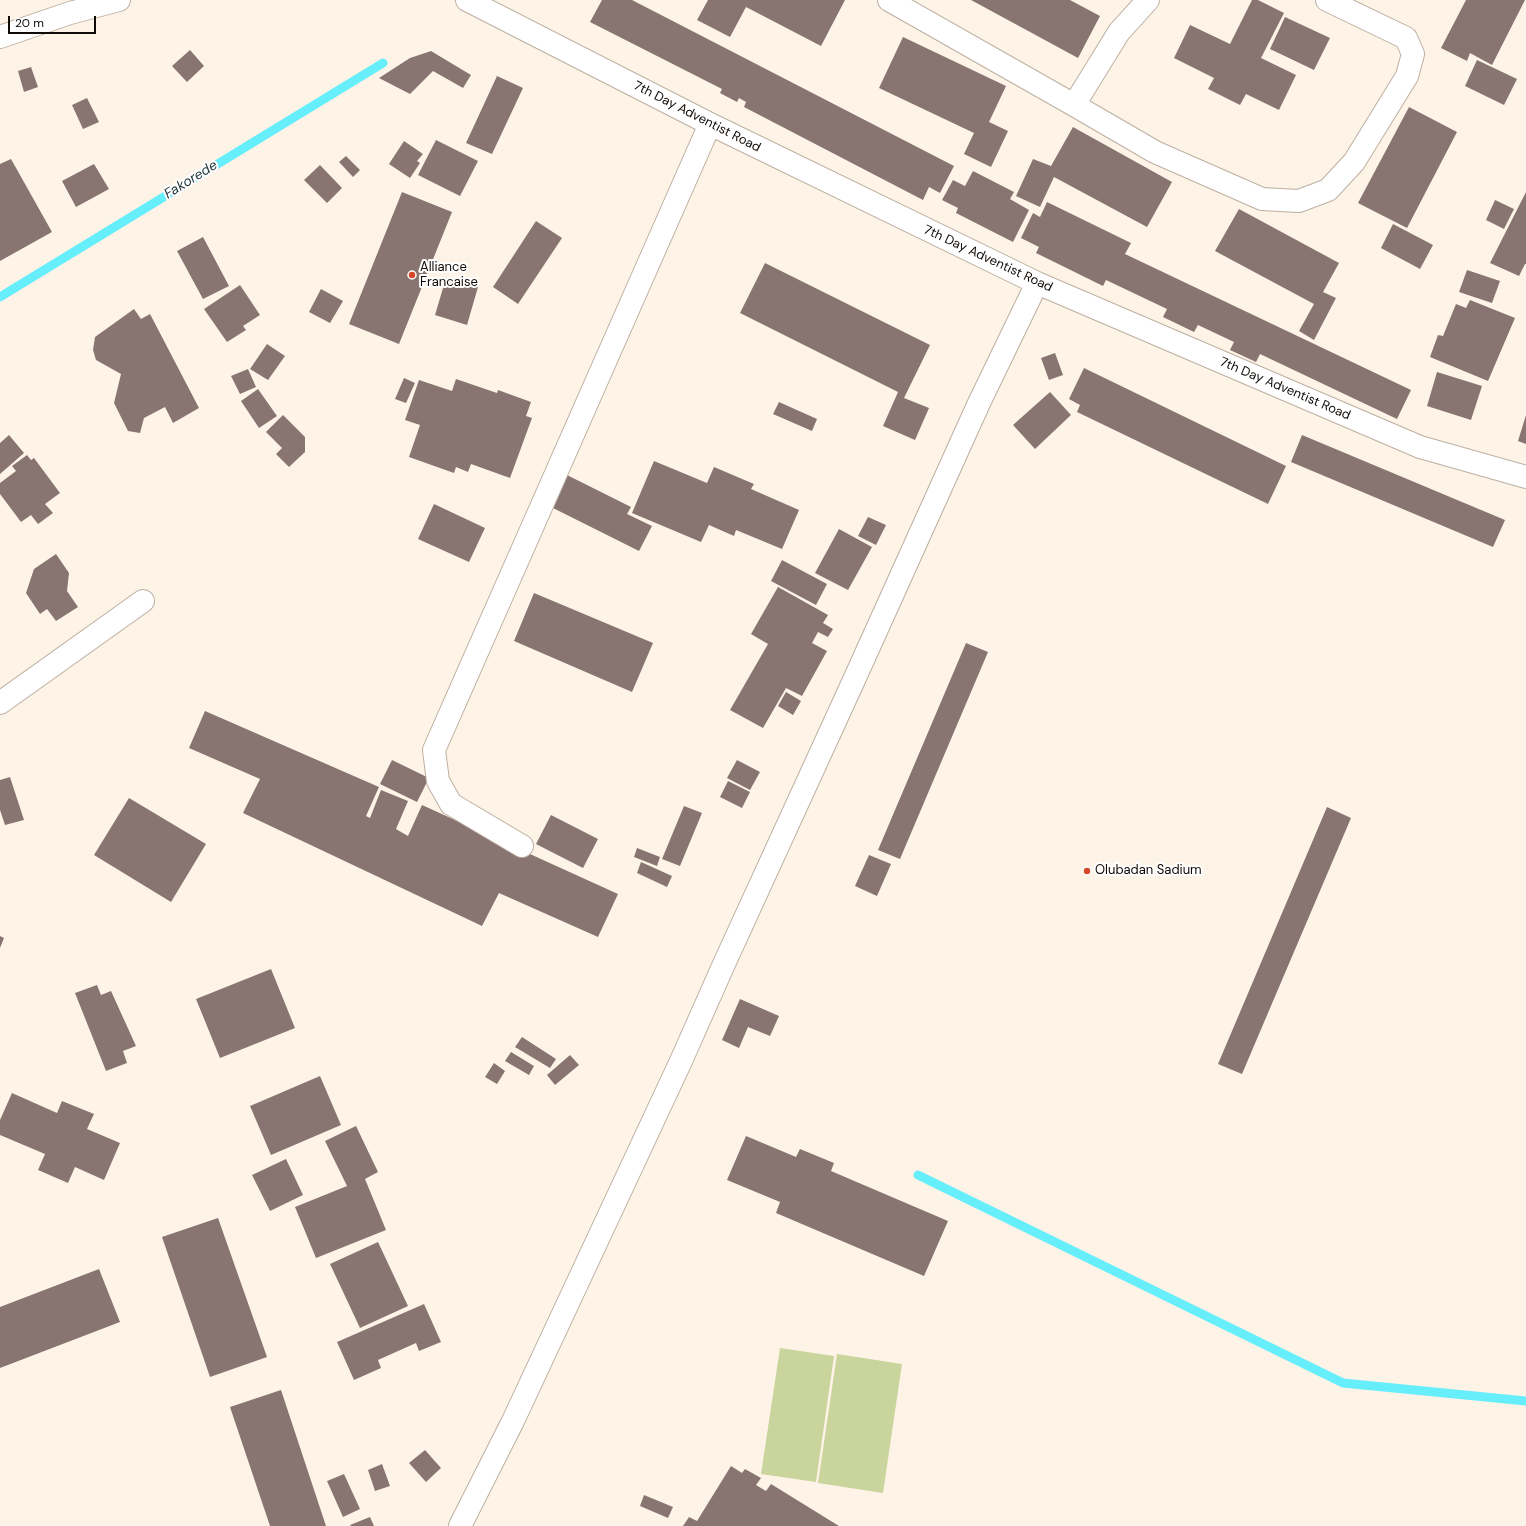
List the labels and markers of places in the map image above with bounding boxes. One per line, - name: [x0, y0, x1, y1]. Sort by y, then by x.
- place label: Alliance Francaise: [420, 260, 478, 291]
- marker: Alliance Francaise: [407, 270, 417, 280]
- place label: Olubadan Sadium: [1095, 863, 1202, 879]
- marker: Olubadan Sadium: [1082, 866, 1092, 876]

